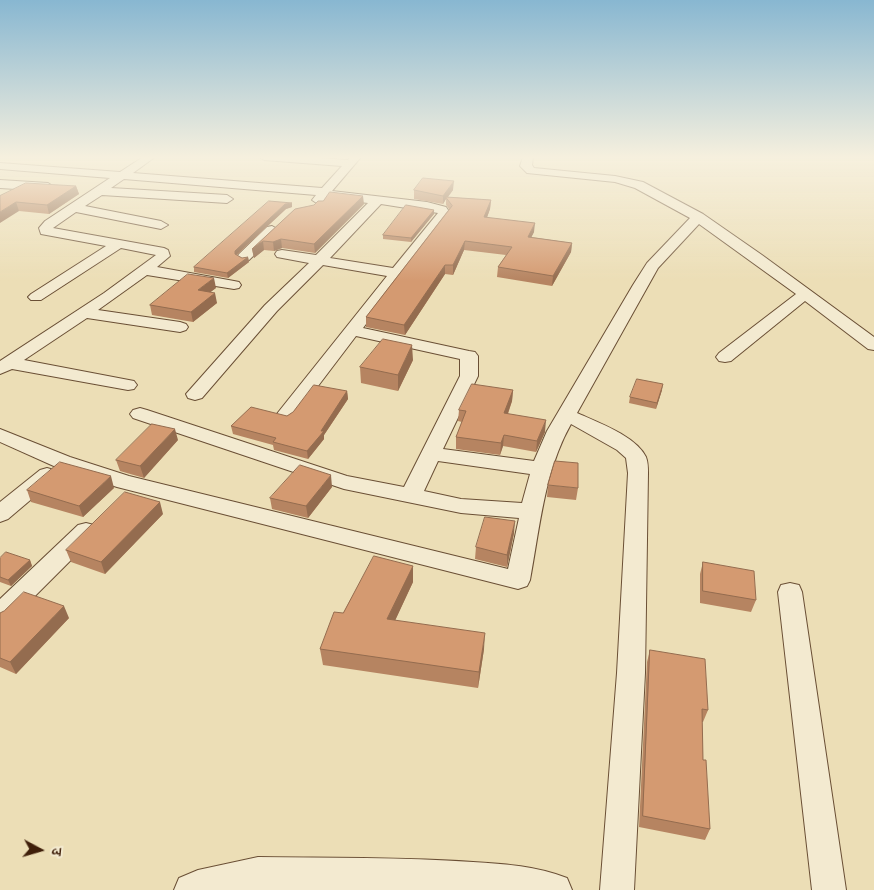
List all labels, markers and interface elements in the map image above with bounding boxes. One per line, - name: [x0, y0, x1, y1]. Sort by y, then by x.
- north arrow: [15, 825, 65, 875]
- text: उ: [45, 847, 65, 856]

